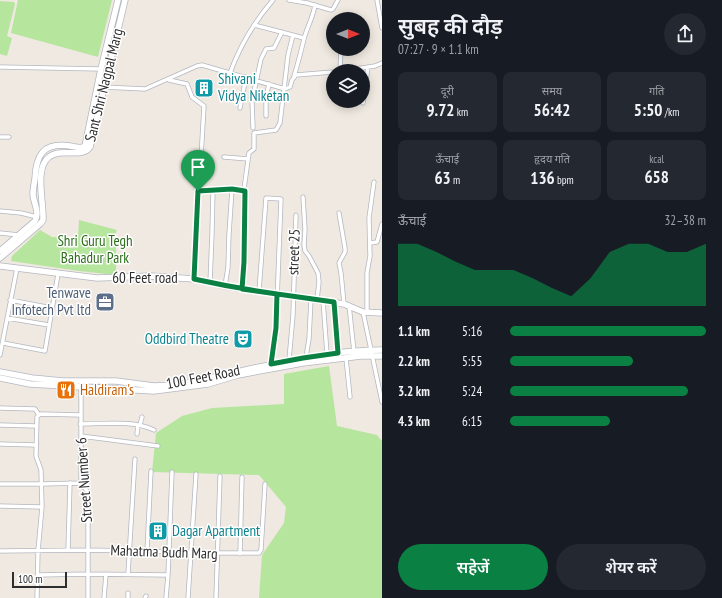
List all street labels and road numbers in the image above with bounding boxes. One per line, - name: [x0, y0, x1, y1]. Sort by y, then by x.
- street label: Sant Shri Nagpal Marg: [80, 26, 127, 143]
- street label: street 25: [283, 228, 304, 275]
- street label: 60 Feet road: [112, 268, 178, 287]
- street label: 100 Feet Road: [164, 360, 241, 393]
- street label: Street Number 6: [71, 437, 96, 523]
- street label: Mahatma Budh Marg: [110, 540, 218, 563]

